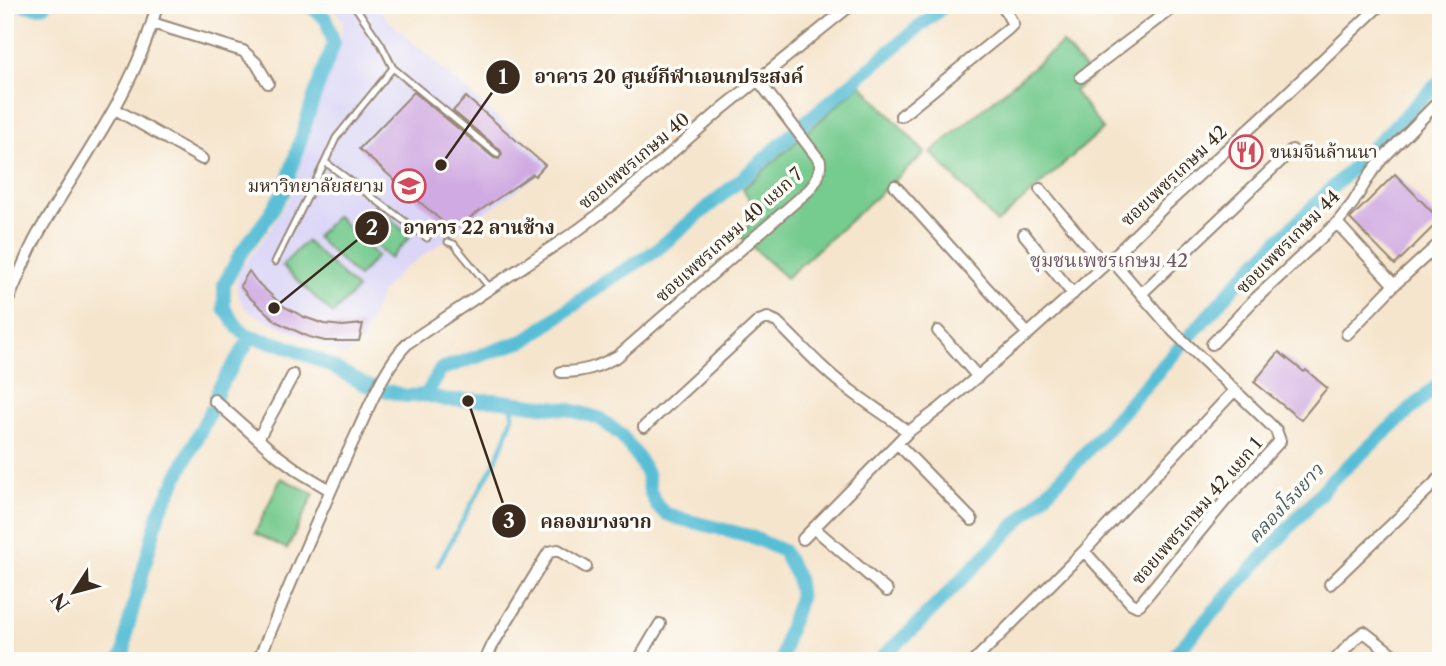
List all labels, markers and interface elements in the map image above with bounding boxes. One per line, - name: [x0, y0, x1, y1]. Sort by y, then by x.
- callout: อาคาร 20 ศูนย์กีฬาเอนกประสงค์: [485, 57, 817, 97]
- text: 1: [498, 64, 508, 89]
- text: อาคาร 20 ศูนย์กีฬาเอนกประสงค์: [535, 65, 804, 89]
- street label: ซอยเพชรเกษม 40: [574, 108, 694, 214]
- street label: ซอยเพชรเกษม 42: [1116, 121, 1232, 231]
- restaurant icon: ขนมจีนล้านนา: [1227, 133, 1265, 171]
- place label: ขนมจีนล้านนา: [1270, 141, 1378, 163]
- street label: ซอยเพชรเกษม 40 แยก 7: [651, 163, 807, 307]
- school or university icon: มหาวิทยาลัยสยาม: [390, 167, 428, 205]
- place label: มหาวิทยาลัยสยาม: [248, 175, 384, 197]
- street label: ซอยเพชรเกษม 44: [1232, 186, 1344, 298]
- callout: อาคาร 22 ลานช้าง: [354, 208, 569, 248]
- text: 2: [366, 215, 378, 240]
- text: อาคาร 22 ลานช้าง: [403, 216, 555, 239]
- district label: ชุมชนเพชรเกษม 42: [1030, 249, 1188, 273]
- street label: ซอยเพชรเกษม 42 แยก 1: [1127, 432, 1267, 589]
- water label: คลองโรงยาว: [1241, 456, 1329, 548]
- callout: คลองบางจาก: [491, 501, 665, 541]
- text: 3: [503, 508, 515, 533]
- text: คลองบางจาก: [540, 510, 652, 533]
- north arrow: [38, 558, 108, 628]
- text: N: [46, 588, 75, 615]

